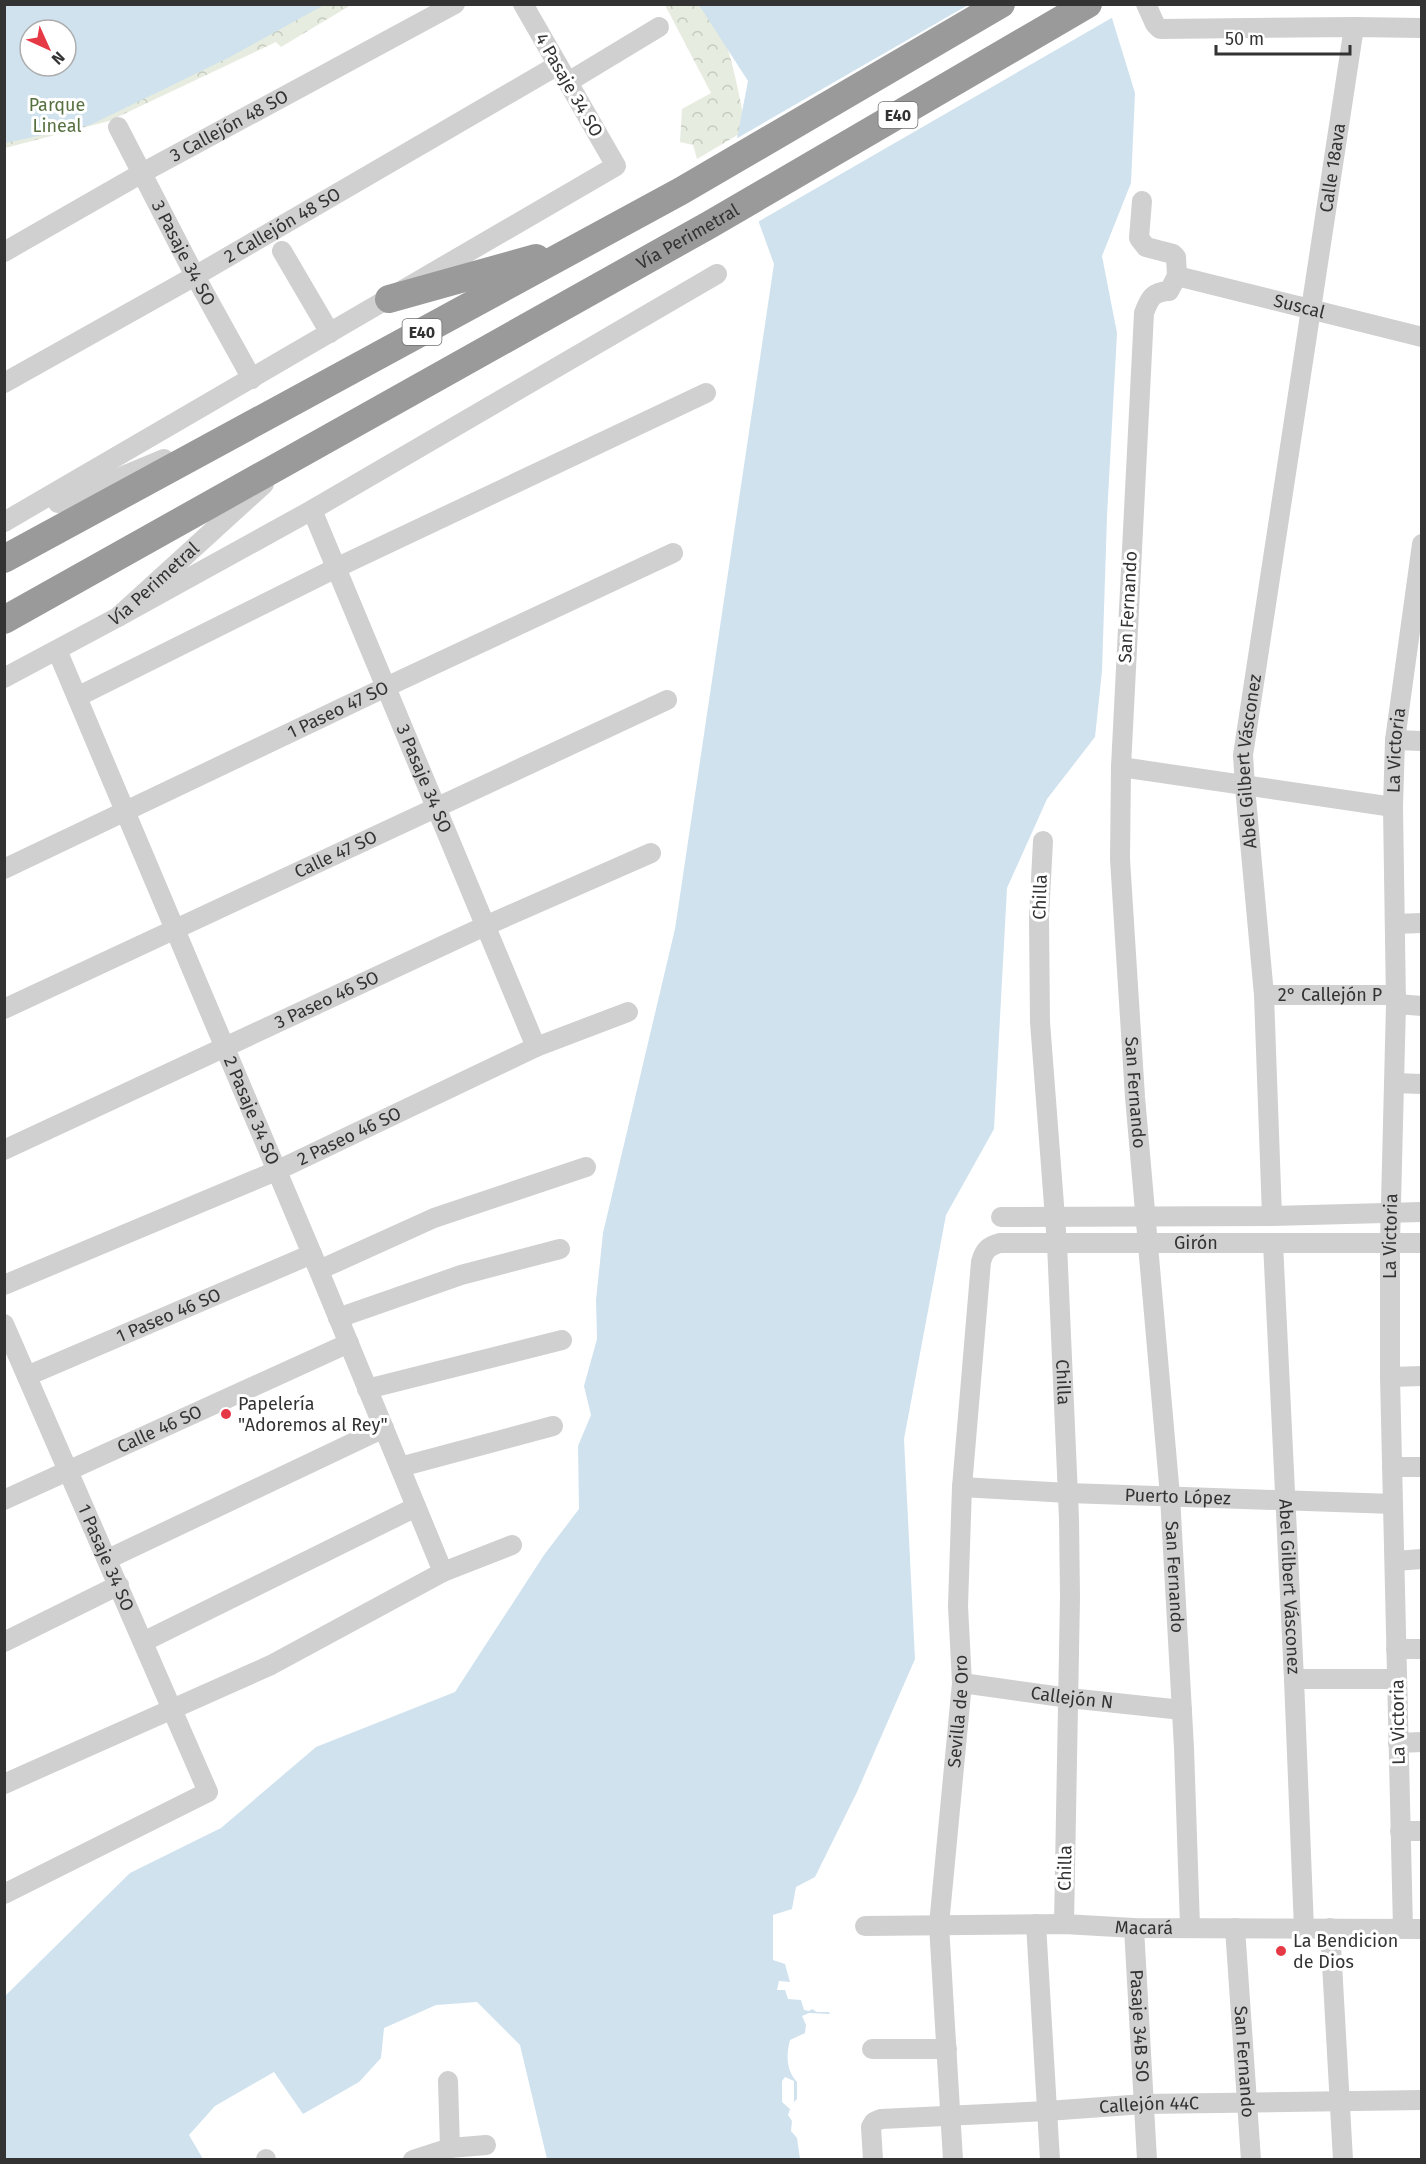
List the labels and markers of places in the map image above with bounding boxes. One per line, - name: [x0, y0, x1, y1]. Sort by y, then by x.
- place label: Papelería "Adoremos al Rey": [238, 1393, 388, 1436]
- marker: Papelería "Adoremos al Rey": [219, 1407, 233, 1421]
- place label: La Bendicion de Dios: [1293, 1930, 1398, 1973]
- marker: La Bendicion de Dios: [1274, 1944, 1288, 1958]

